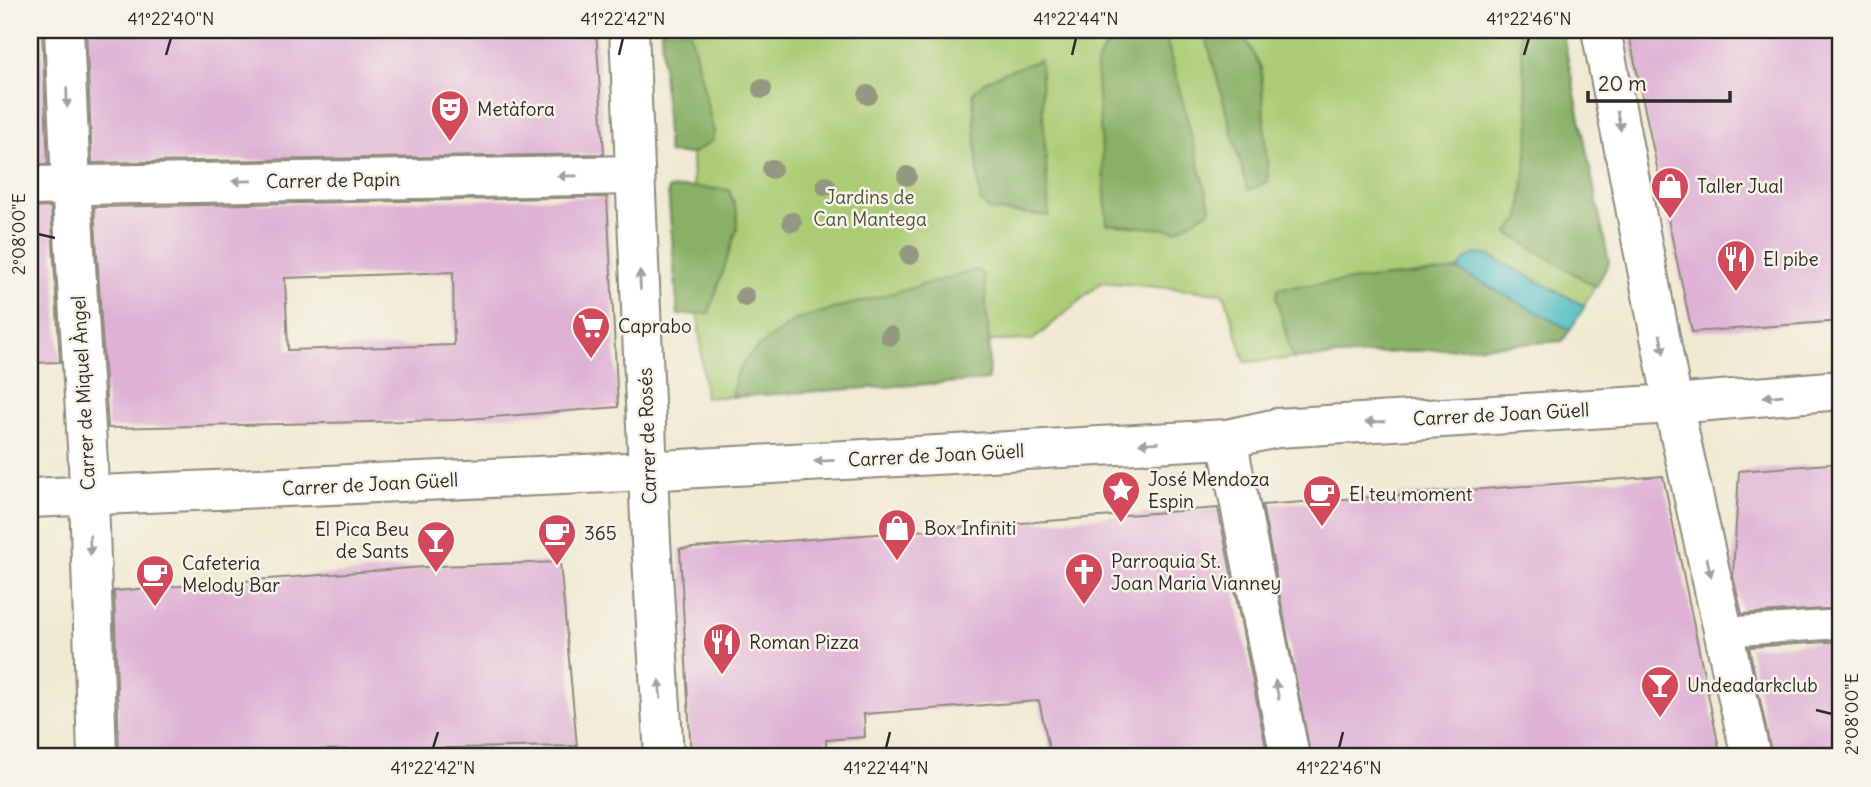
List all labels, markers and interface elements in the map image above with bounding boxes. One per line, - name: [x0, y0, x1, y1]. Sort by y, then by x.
- text: 41°22'40"N: [128, 7, 214, 30]
- text: 41°22'42"N: [581, 7, 665, 30]
- text: 41°22'44"N: [1033, 7, 1119, 30]
- text: 41°22'46"N: [1486, 7, 1572, 30]
- scale bar: [1588, 60, 1729, 104]
- text: 20 m: [1598, 70, 1647, 97]
- one-way arrow: [62, 87, 73, 109]
- theatre icon: Metàfora: [429, 88, 471, 143]
- place label: Metàfora: [477, 97, 555, 121]
- one-way arrow: [1613, 110, 1624, 132]
- shop icon: Taller Jual: [1649, 165, 1691, 220]
- street label: Carrer de Papin: [266, 167, 400, 193]
- one-way arrow: [556, 170, 578, 182]
- place label: Taller Jual: [1697, 174, 1783, 198]
- one-way arrow: [231, 176, 253, 187]
- park label: Jardins de Can Mantega: [813, 185, 927, 231]
- text: 2°08'00"E: [7, 193, 30, 275]
- restaurant icon: El pibe: [1715, 238, 1757, 293]
- place label: El pibe: [1763, 247, 1819, 271]
- one-way arrow: [635, 269, 646, 291]
- street label: Carrer de Miquel Àngel: [66, 295, 100, 491]
- supermarket icon: Caprabo: [570, 305, 612, 360]
- place label: Caprabo: [618, 314, 692, 338]
- one-way arrow: [1657, 333, 1668, 355]
- street label: Carrer de Rosés: [633, 367, 661, 505]
- one-way arrow: [1762, 391, 1784, 402]
- street label: Carrer de Joan Güell: [1412, 397, 1590, 431]
- one-way arrow: [1364, 417, 1386, 428]
- street label: Carrer de Joan Güell: [847, 438, 1025, 472]
- one-way arrow: [1138, 438, 1160, 449]
- one-way arrow: [813, 456, 835, 467]
- street label: Carrer de Joan Güell: [281, 467, 459, 501]
- place label: José Mendoza Espin: [1148, 467, 1270, 513]
- place icon: José Mendoza Espin: [1100, 469, 1142, 524]
- cafe icon: El teu moment: [1301, 473, 1343, 528]
- place label: El teu moment: [1349, 482, 1472, 506]
- shop icon: Box Infiniti: [876, 507, 918, 562]
- cafe icon: 365: [536, 512, 578, 567]
- place label: Box Infiniti: [924, 516, 1016, 540]
- place label: El Pica Beu de Sants: [315, 517, 409, 563]
- bar icon: El Pica Beu de Sants: [415, 519, 457, 574]
- place label: 365: [584, 521, 617, 545]
- one-way arrow: [84, 535, 96, 557]
- place label: Parroquia St. Joan Maria Vianney: [1111, 549, 1281, 595]
- place label: Cafeteria Melody Bar: [182, 551, 280, 597]
- church icon: Parroquia St. Joan Maria Vianney: [1063, 551, 1105, 606]
- cafe icon: Cafeteria Melody Bar: [134, 553, 176, 608]
- one-way arrow: [1703, 556, 1714, 578]
- restaurant icon: Roman Pizza: [701, 621, 743, 676]
- place label: Roman Pizza: [749, 630, 859, 654]
- bar icon: Undeadarkclub: [1639, 664, 1681, 719]
- place label: Undeadarkclub: [1687, 673, 1818, 697]
- text: 2°08'00"E: [1840, 673, 1863, 755]
- one-way arrow: [654, 678, 665, 700]
- one-way arrow: [1272, 679, 1283, 701]
- text: 41°22'42"N: [391, 756, 475, 779]
- text: 41°22'44"N: [843, 756, 929, 779]
- text: 41°22'46"N: [1296, 756, 1382, 779]

